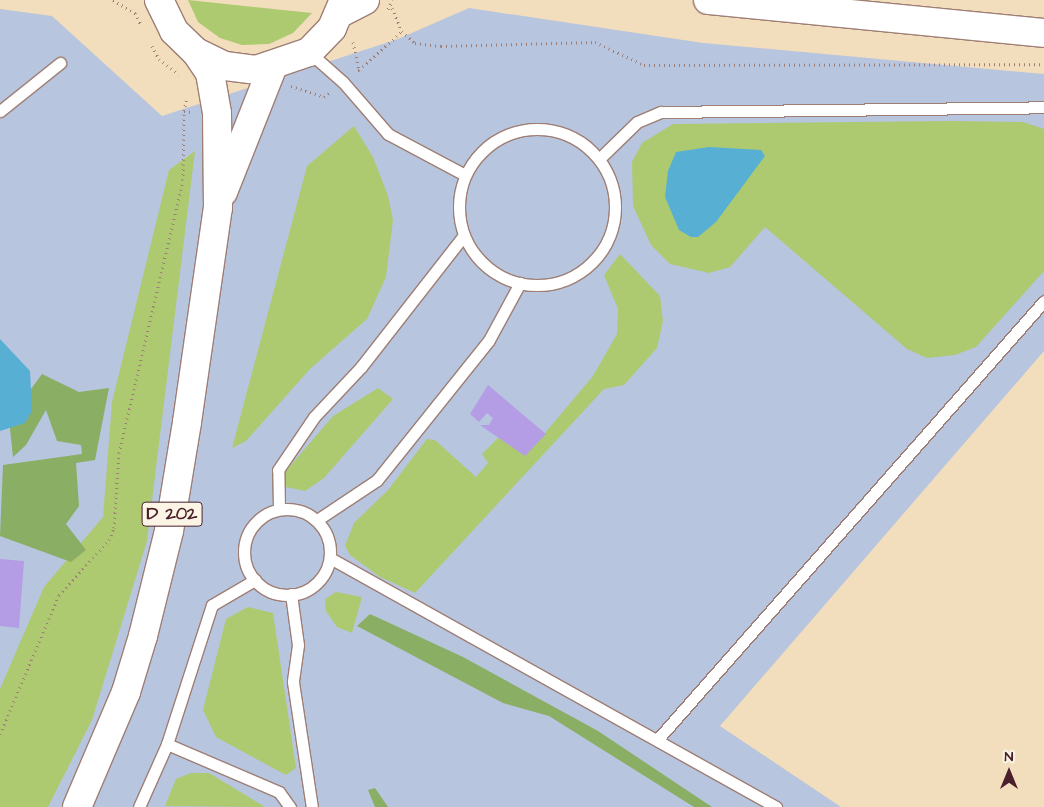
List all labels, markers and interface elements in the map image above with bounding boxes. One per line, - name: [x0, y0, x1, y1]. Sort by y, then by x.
- road number: D 202: [141, 498, 203, 530]
- north arrow: [984, 747, 1034, 797]
- text: N: [1005, 747, 1013, 767]

